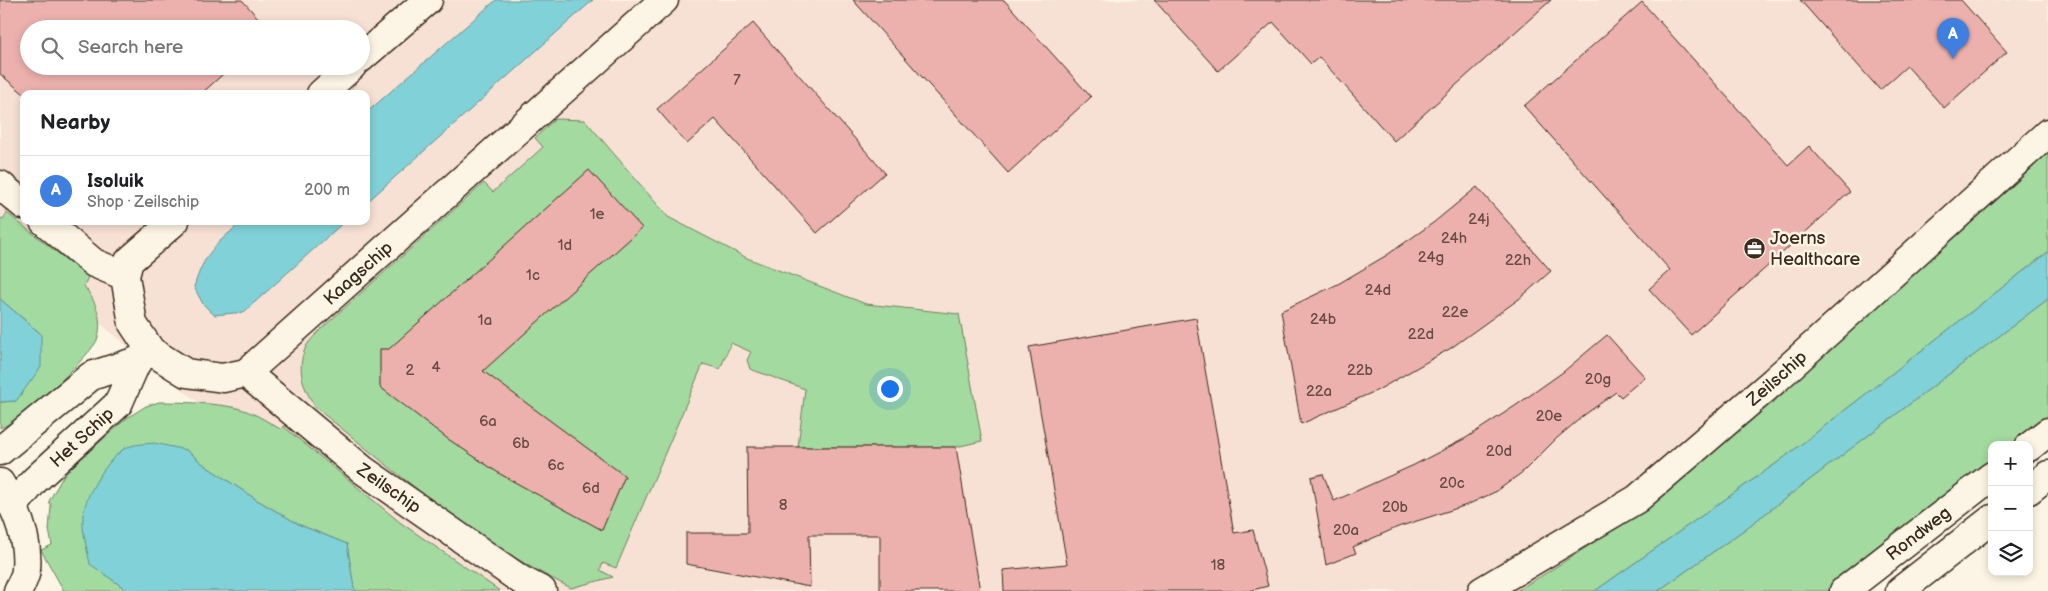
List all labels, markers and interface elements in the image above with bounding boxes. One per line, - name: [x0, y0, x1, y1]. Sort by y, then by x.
- pin: A: [1937, 18, 1969, 59]
- search box: [20, 20, 370, 75]
- icon: search: [38, 34, 66, 62]
- text: Search here: [78, 36, 183, 59]
- house number: 7: [733, 71, 741, 90]
- text: Nearby: [40, 110, 110, 135]
- text: Isoluik: [87, 170, 144, 193]
- text: A: [51, 181, 61, 200]
- text: 200 m: [304, 181, 350, 200]
- text: Shop · Zeilschip: [87, 193, 199, 212]
- house number: 1e: [590, 205, 604, 224]
- house number: 24j: [1468, 210, 1490, 229]
- place label: Joerns Healthcare: [1770, 228, 1860, 270]
- house number: 24h: [1441, 229, 1467, 248]
- house number: 1d: [558, 236, 572, 255]
- office icon: Joerns Healthcare: [1742, 236, 1766, 260]
- street label: Kaagschip: [319, 237, 397, 309]
- house number: 24g: [1418, 248, 1444, 267]
- house number: 22h: [1505, 251, 1531, 270]
- house number: 1c: [526, 266, 540, 285]
- house number: 24d: [1365, 281, 1391, 300]
- house number: 22e: [1442, 303, 1468, 322]
- house number: 24b: [1310, 310, 1337, 329]
- house number: 1a: [478, 311, 492, 330]
- house number: 22d: [1408, 325, 1434, 344]
- street label: Zeilschip: [1742, 346, 1811, 411]
- house number: 4: [431, 358, 441, 377]
- house number: 2: [406, 361, 415, 380]
- house number: 22b: [1347, 361, 1374, 380]
- house number: 20g: [1585, 370, 1611, 389]
- your location: [877, 376, 903, 402]
- house number: 22a: [1306, 382, 1332, 401]
- street label: Het Schip: [46, 403, 118, 472]
- house number: 20e: [1536, 407, 1562, 426]
- house number: 6a: [479, 412, 497, 431]
- house number: 6b: [512, 434, 530, 453]
- map controls: [1988, 441, 2033, 576]
- button: +: [1988, 441, 2033, 486]
- house number: 20d: [1486, 442, 1512, 461]
- house number: 6c: [547, 456, 565, 475]
- street label: Zeilschip: [352, 458, 425, 518]
- house number: 20c: [1439, 474, 1465, 493]
- house number: 6d: [582, 479, 600, 498]
- button: −: [1988, 486, 2033, 531]
- house number: 8: [779, 496, 788, 515]
- house number: 20b: [1382, 498, 1409, 517]
- street label: Rondweg: [1882, 502, 1955, 565]
- house number: 20a: [1333, 521, 1359, 540]
- button: layers: [1988, 531, 2033, 576]
- house number: 18: [1211, 556, 1226, 575]

